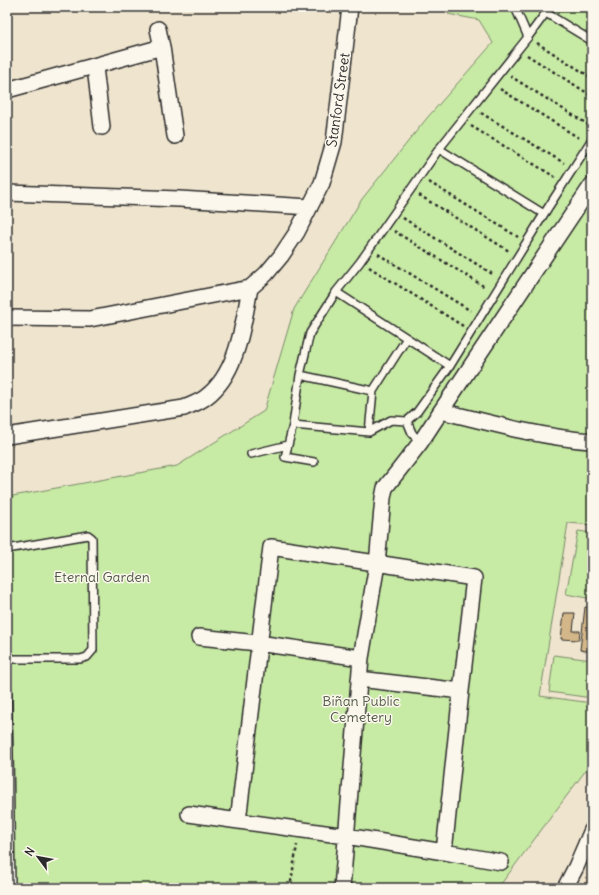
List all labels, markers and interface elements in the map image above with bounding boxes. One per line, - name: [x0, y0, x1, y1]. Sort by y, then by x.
- street label: Stanford Street: [322, 51, 354, 148]
- park label: Eternal Garden: [54, 568, 150, 586]
- park label: Biñan Public Cemetery: [322, 692, 400, 726]
- north arrow: [18, 837, 58, 877]
- text: N: [22, 845, 37, 859]

